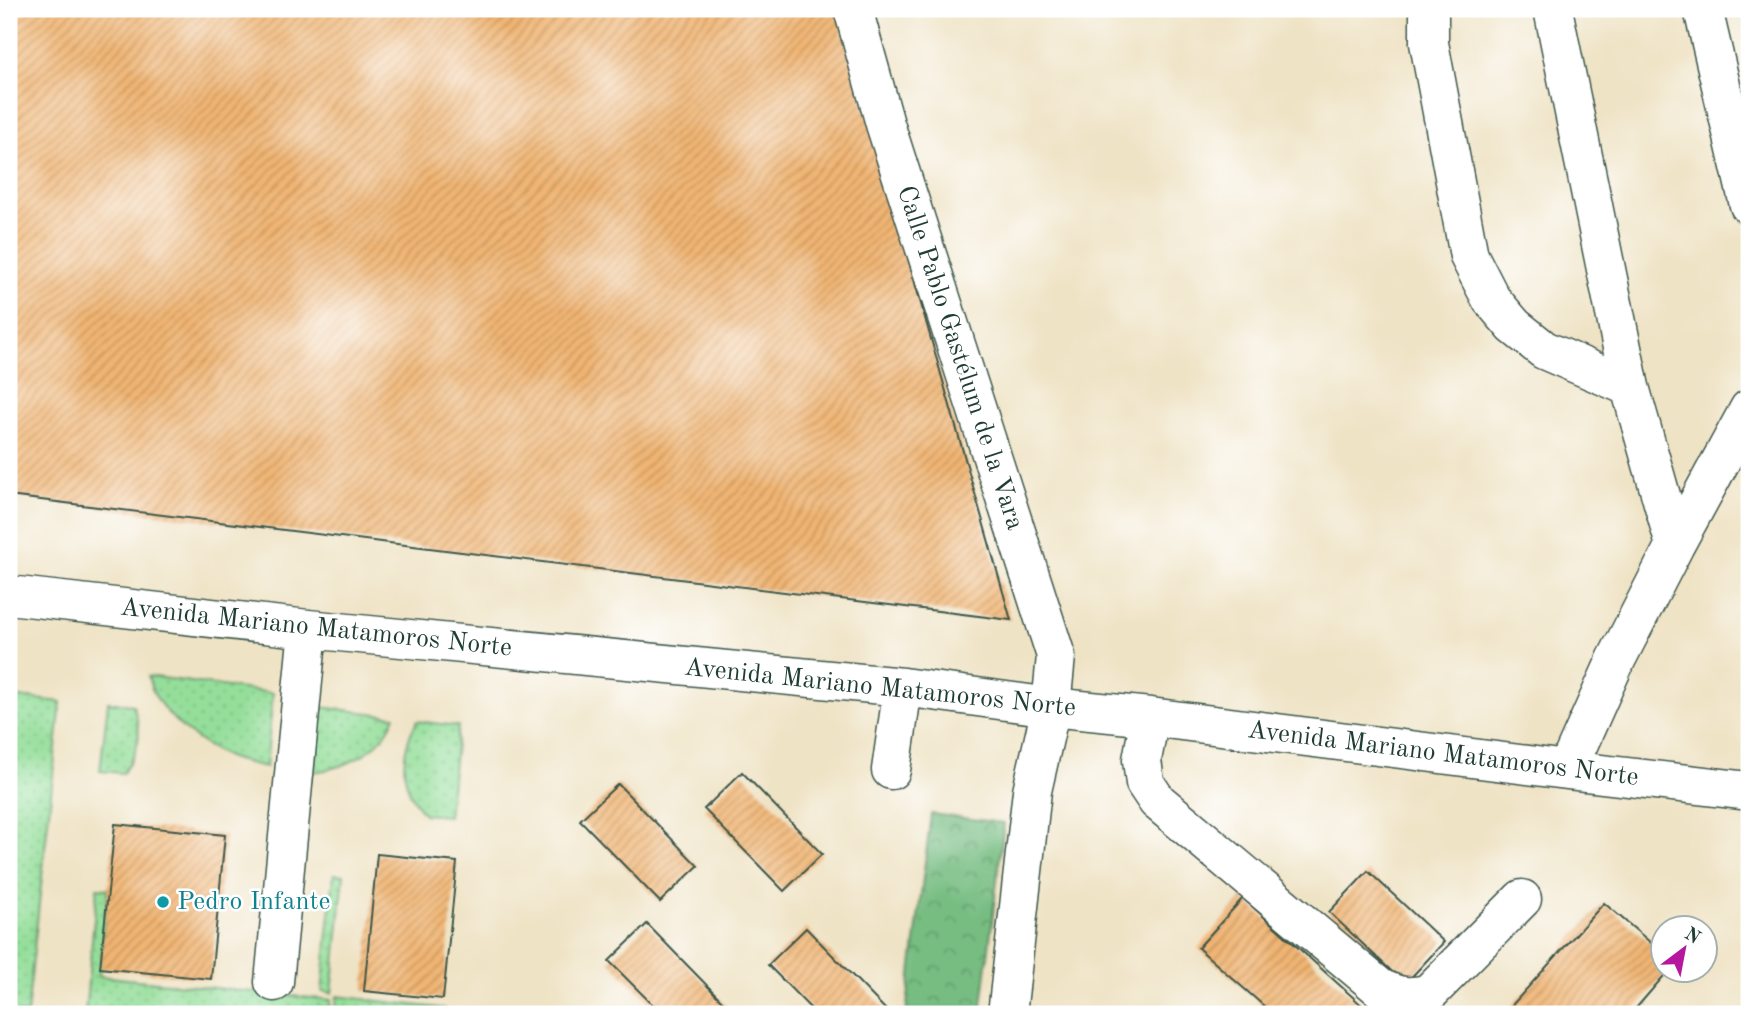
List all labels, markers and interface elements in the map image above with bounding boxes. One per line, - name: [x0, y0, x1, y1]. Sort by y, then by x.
- street label: Calle Pablo Gastélum de la Vara: [892, 183, 1028, 534]
- street label: Avenida Mariano Matamoros Norte: [119, 594, 513, 662]
- street label: Avenida Mariano Matamoros Norte: [683, 654, 1077, 722]
- street label: Avenida Mariano Matamoros Norte: [1246, 717, 1640, 791]
- place label: Pedro Infante: [177, 889, 331, 915]
- marker: Pedro Infante: [155, 894, 171, 910]
- north arrow: [1650, 914, 1720, 984]
- text: N: [1680, 925, 1703, 949]

